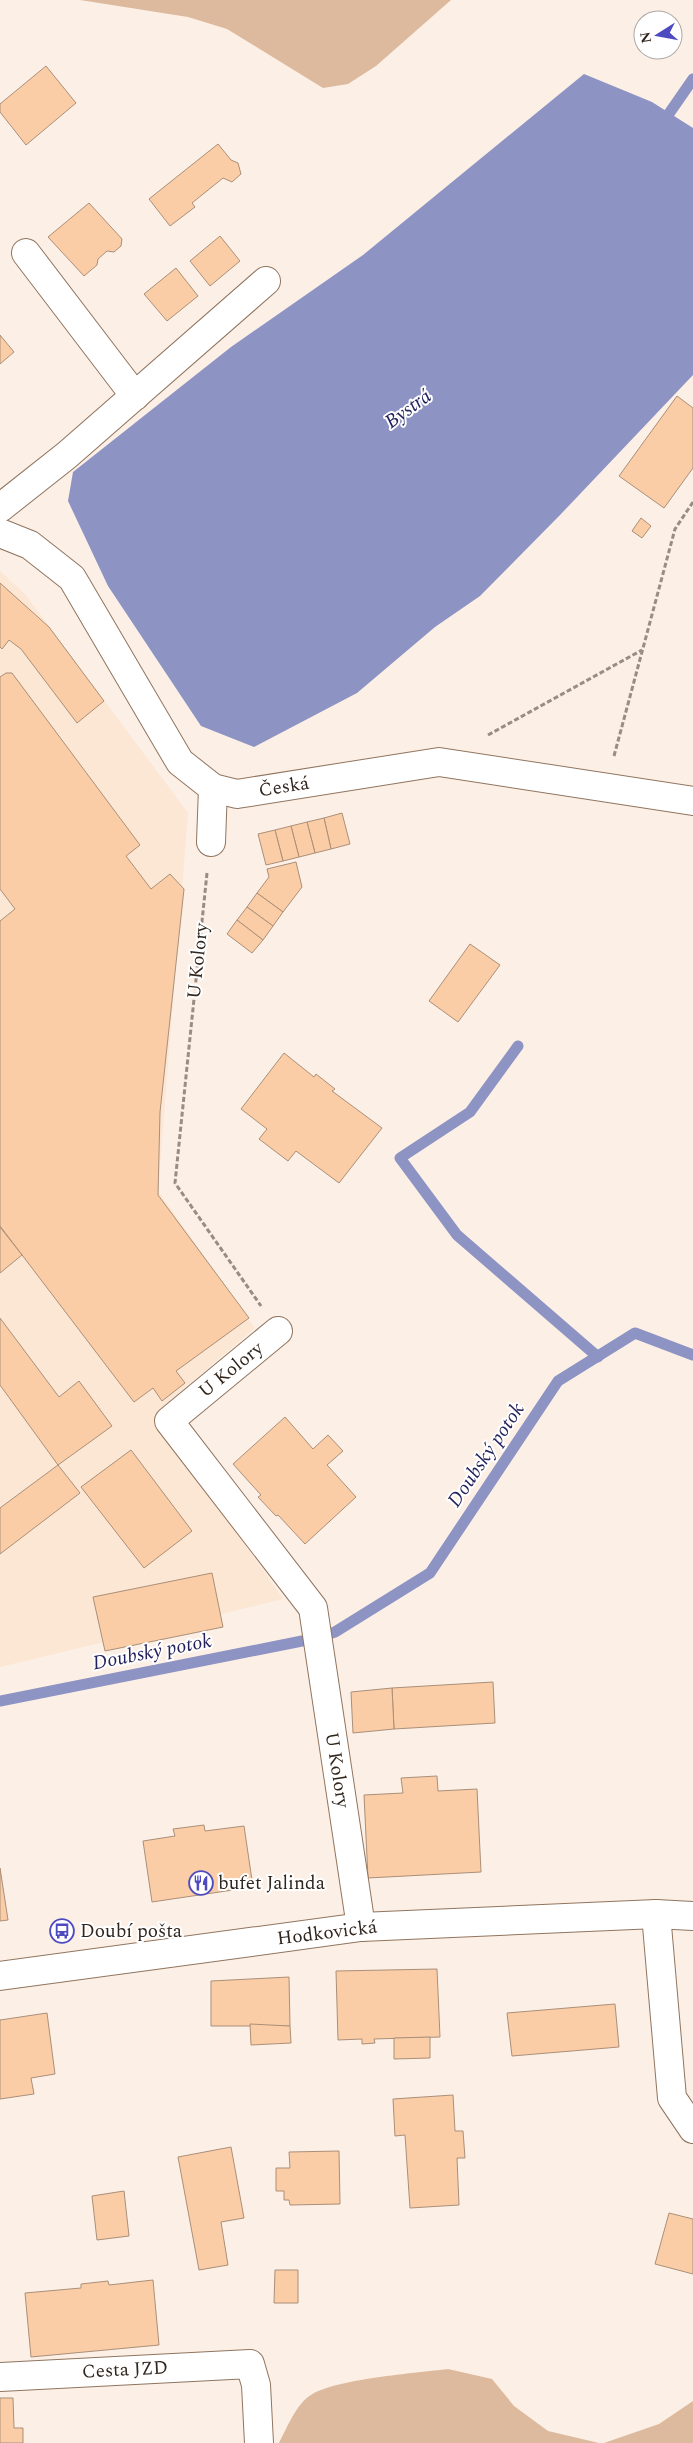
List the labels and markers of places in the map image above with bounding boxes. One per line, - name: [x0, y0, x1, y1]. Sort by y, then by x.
- place label: bufet Jalinda: [218, 1869, 326, 1898]
- restaurant icon: bufet Jalinda: [188, 1870, 214, 1896]
- place label: Doubí pošta: [80, 1917, 183, 1946]
- bus stop icon: Doubí pošta: [49, 1918, 75, 1944]

